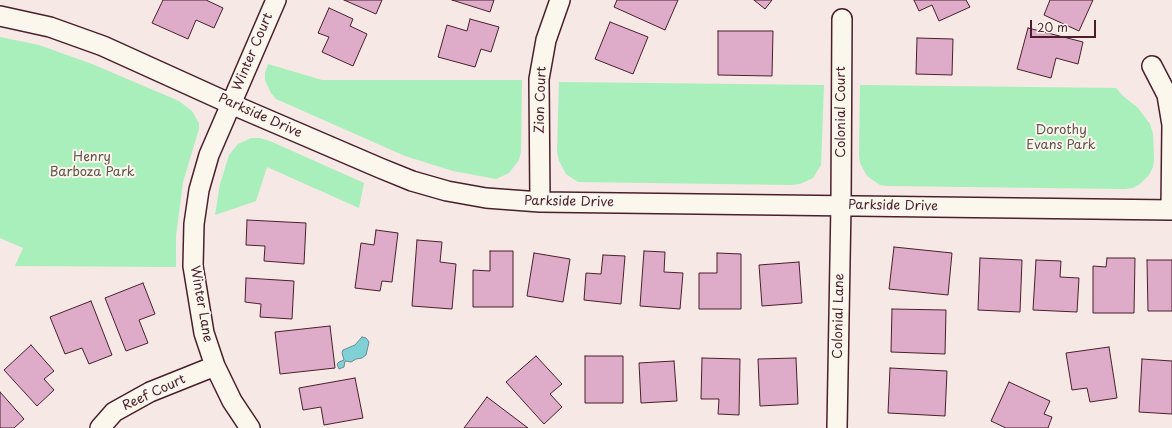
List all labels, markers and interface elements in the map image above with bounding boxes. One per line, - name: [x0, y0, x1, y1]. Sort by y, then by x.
- street label: Winter Court: [230, 11, 276, 93]
- scale bar: [1032, 12, 1098, 38]
- text: 20 m: [1037, 18, 1068, 36]
- street label: Zion Court: [532, 66, 550, 134]
- street label: Colonial Court: [833, 66, 849, 158]
- street label: Parkside Drive: [216, 91, 304, 141]
- park label: Dorothy Evans Park: [1026, 122, 1096, 153]
- park label: Henry Barboza Park: [49, 149, 135, 180]
- street label: Parkside Drive: [524, 193, 614, 211]
- street label: Parkside Drive: [848, 197, 938, 215]
- street label: Winter Lane: [187, 264, 215, 344]
- street label: Colonial Lane: [830, 273, 848, 359]
- street label: Reef Court: [120, 372, 188, 414]

